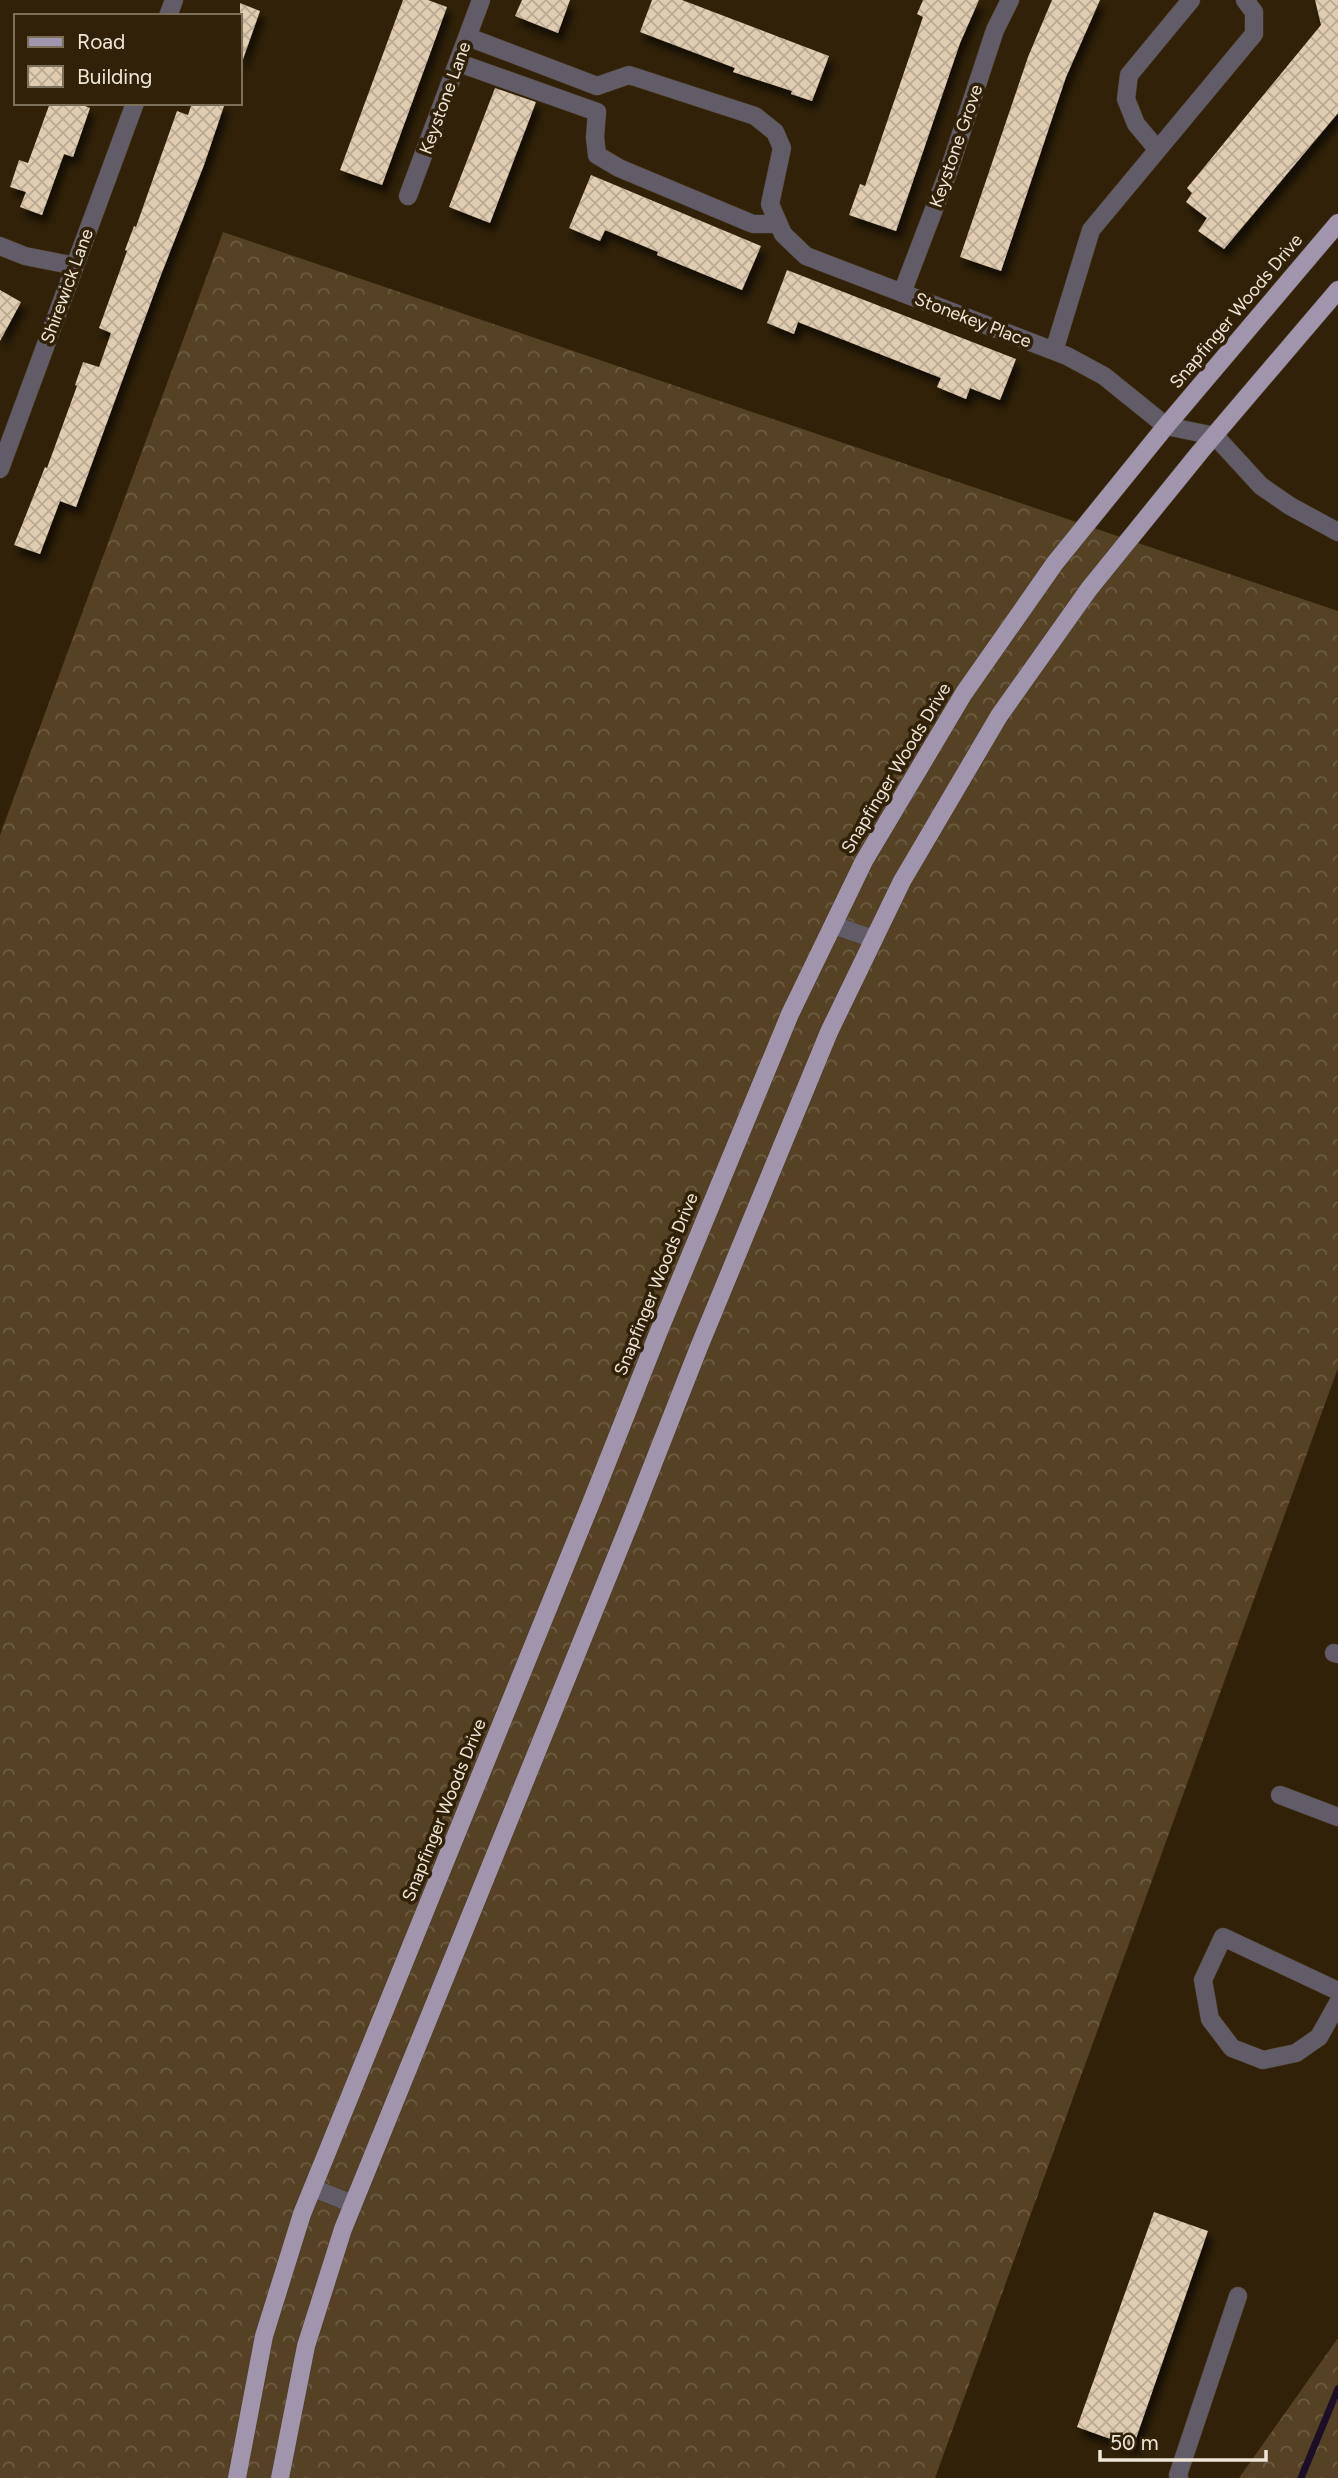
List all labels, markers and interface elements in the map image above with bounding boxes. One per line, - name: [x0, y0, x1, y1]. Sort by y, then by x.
- legend: [14, 14, 242, 105]
- text: Road: [77, 29, 125, 54]
- street label: Keystone Lane: [414, 39, 476, 157]
- text: Building: [77, 64, 152, 89]
- street label: Keystone Grove: [925, 81, 987, 210]
- street label: Shirewick Lane: [36, 225, 98, 346]
- street label: Snapfinger Woods Drive: [1165, 229, 1307, 393]
- street label: Stonekey Place: [912, 288, 1035, 352]
- street label: Snapfinger Woods Drive: [836, 679, 956, 857]
- street label: Snapfinger Woods Drive: [609, 1189, 703, 1379]
- street label: Snapfinger Woods Drive: [397, 1715, 491, 1905]
- scale bar: [1100, 2418, 1266, 2462]
- text: 50 m: [1110, 2430, 1159, 2455]

